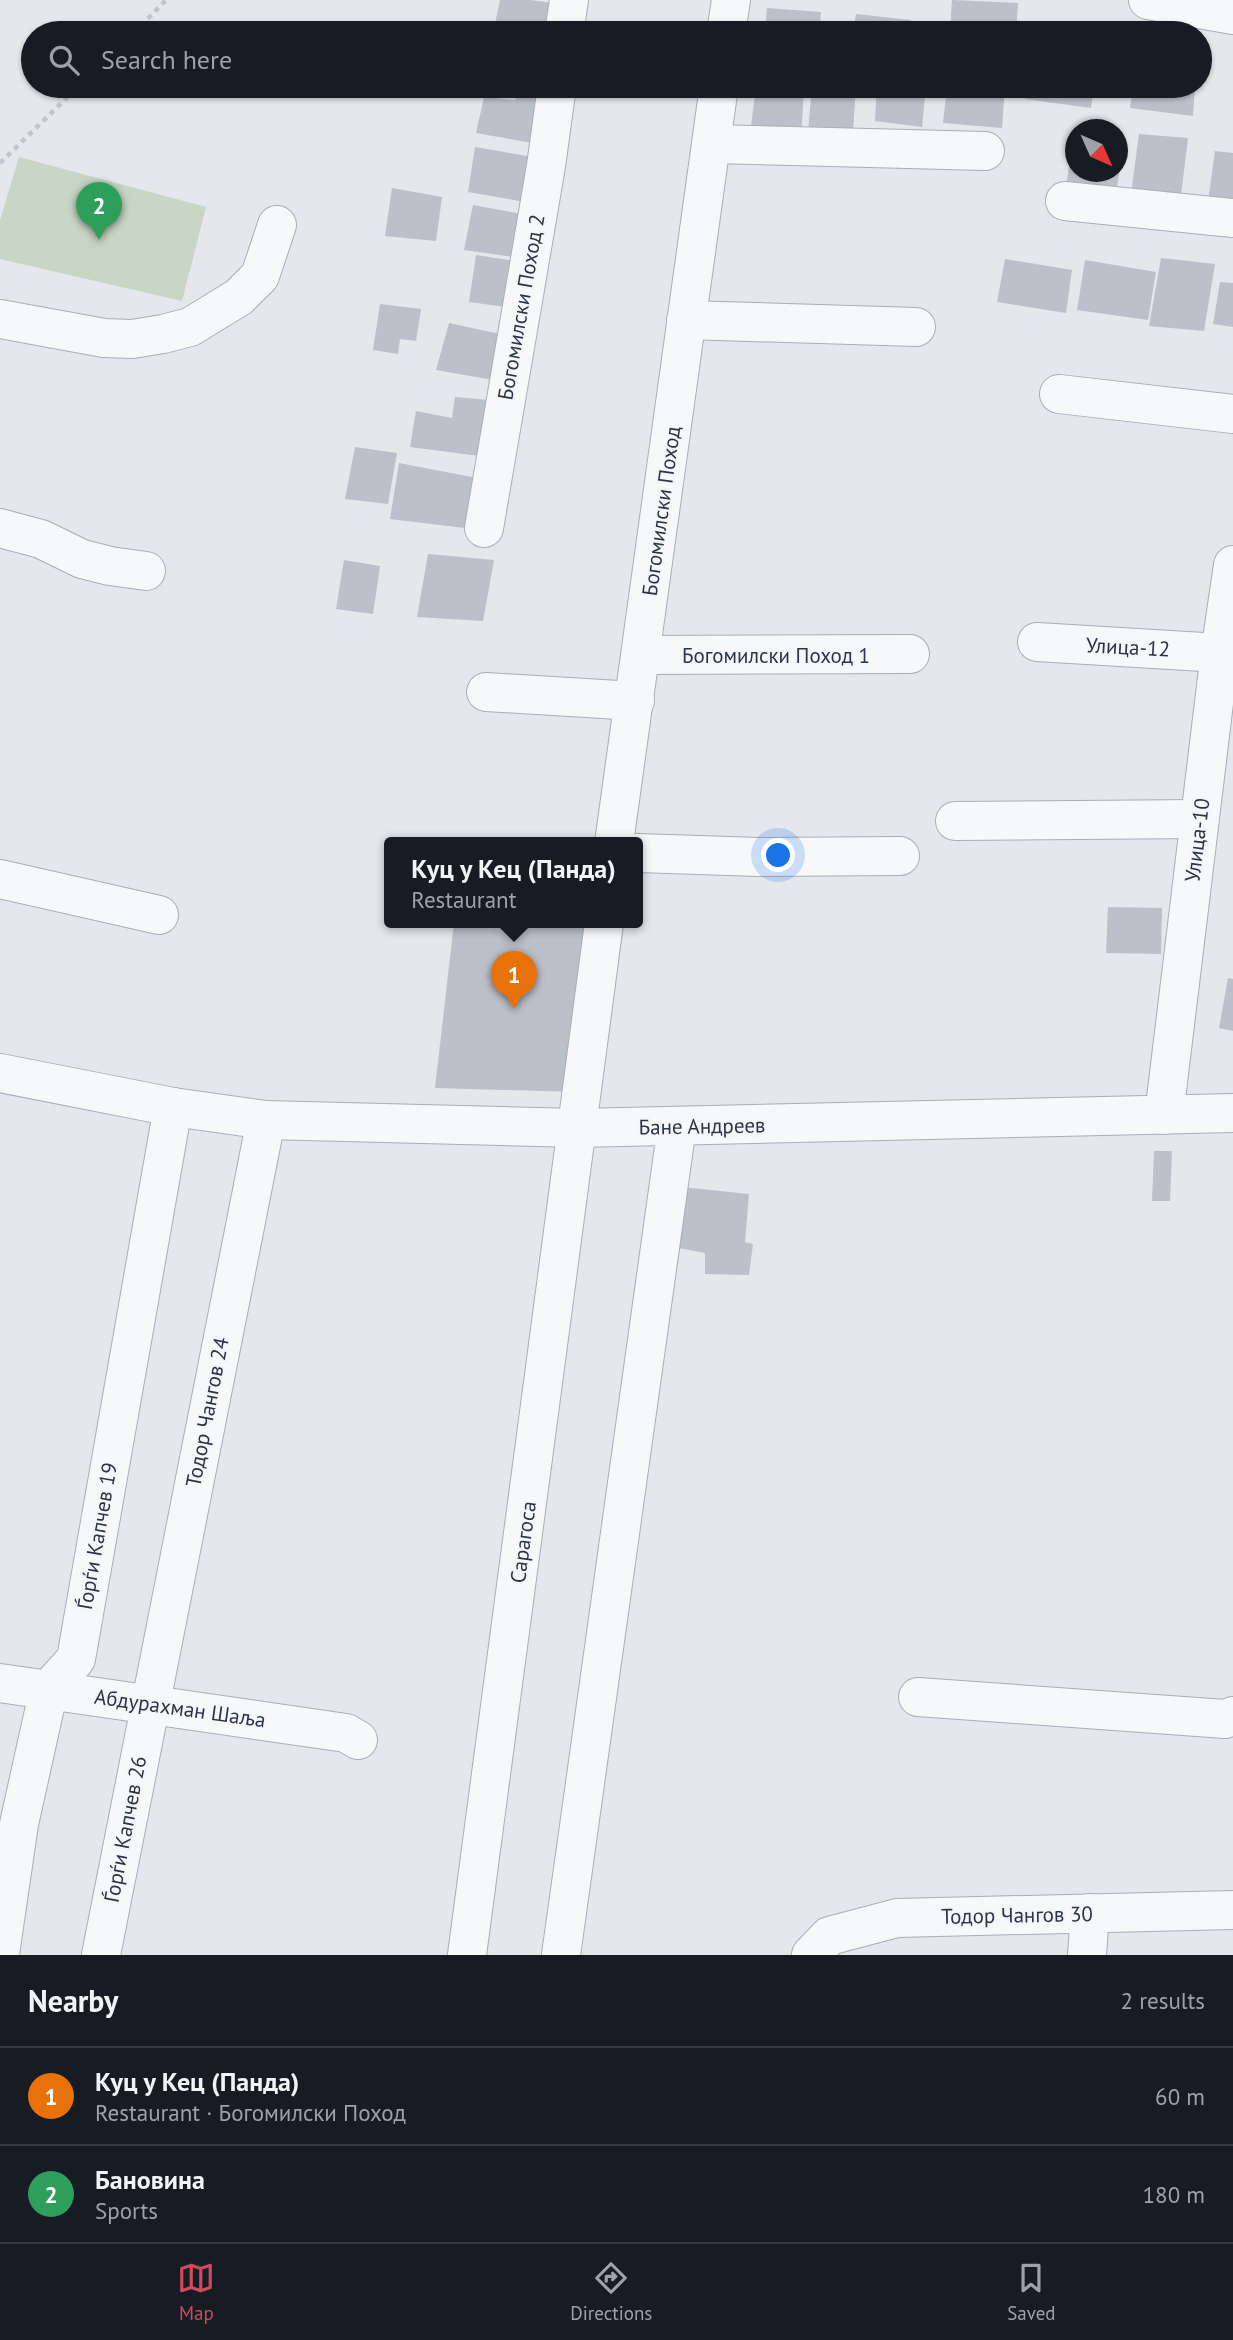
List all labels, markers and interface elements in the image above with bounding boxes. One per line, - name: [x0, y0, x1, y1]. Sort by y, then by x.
- search box: [21, 21, 1212, 98]
- icon: search: [45, 41, 83, 79]
- text: Search here: [101, 43, 232, 76]
- north arrow: [1065, 119, 1128, 182]
- pin: 2: [76, 182, 122, 240]
- street label: Богомилски Поход 2: [491, 212, 551, 402]
- street label: Богомилски Поход: [636, 424, 686, 598]
- street label: Улица-12: [1085, 631, 1171, 663]
- street label: Богомилски Поход 1: [682, 642, 870, 669]
- street label: Улица-10: [1178, 797, 1216, 883]
- popup: [384, 837, 643, 928]
- your location: [761, 838, 795, 872]
- text: Куц у Кец (Панда): [411, 852, 616, 885]
- text: Restaurant: [411, 885, 516, 914]
- pin: 1: [491, 951, 537, 1009]
- street label: Бане Андреев: [638, 1111, 766, 1141]
- street label: Тодор Чангов 24: [179, 1335, 235, 1489]
- street label: Ѓорѓи Капчев 19: [71, 1460, 123, 1612]
- street label: Сарагоса: [504, 1499, 542, 1585]
- street label: Абдурахман Шаља: [93, 1683, 267, 1733]
- street label: Ѓорѓи Капчев 26: [98, 1753, 152, 1905]
- street label: Тодор Чангов 30: [941, 1900, 1093, 1930]
- text: Nearby: [28, 1981, 118, 2020]
- text: 2 results: [1121, 1986, 1205, 2015]
- text: Куц у Кец (Панда): [95, 2065, 299, 2098]
- text: 1: [44, 2082, 58, 2111]
- text: 60 m: [1155, 2082, 1205, 2111]
- text: Restaurant · Богомилски Поход: [95, 2098, 406, 2127]
- text: Бановина: [95, 2163, 205, 2196]
- text: 2: [44, 2180, 58, 2209]
- text: 180 m: [1143, 2180, 1205, 2209]
- text: Sports: [95, 2196, 158, 2225]
- tab: Map: [177, 2259, 215, 2325]
- tab: Directions: [570, 2259, 652, 2325]
- tab: Saved: [1007, 2259, 1056, 2325]

